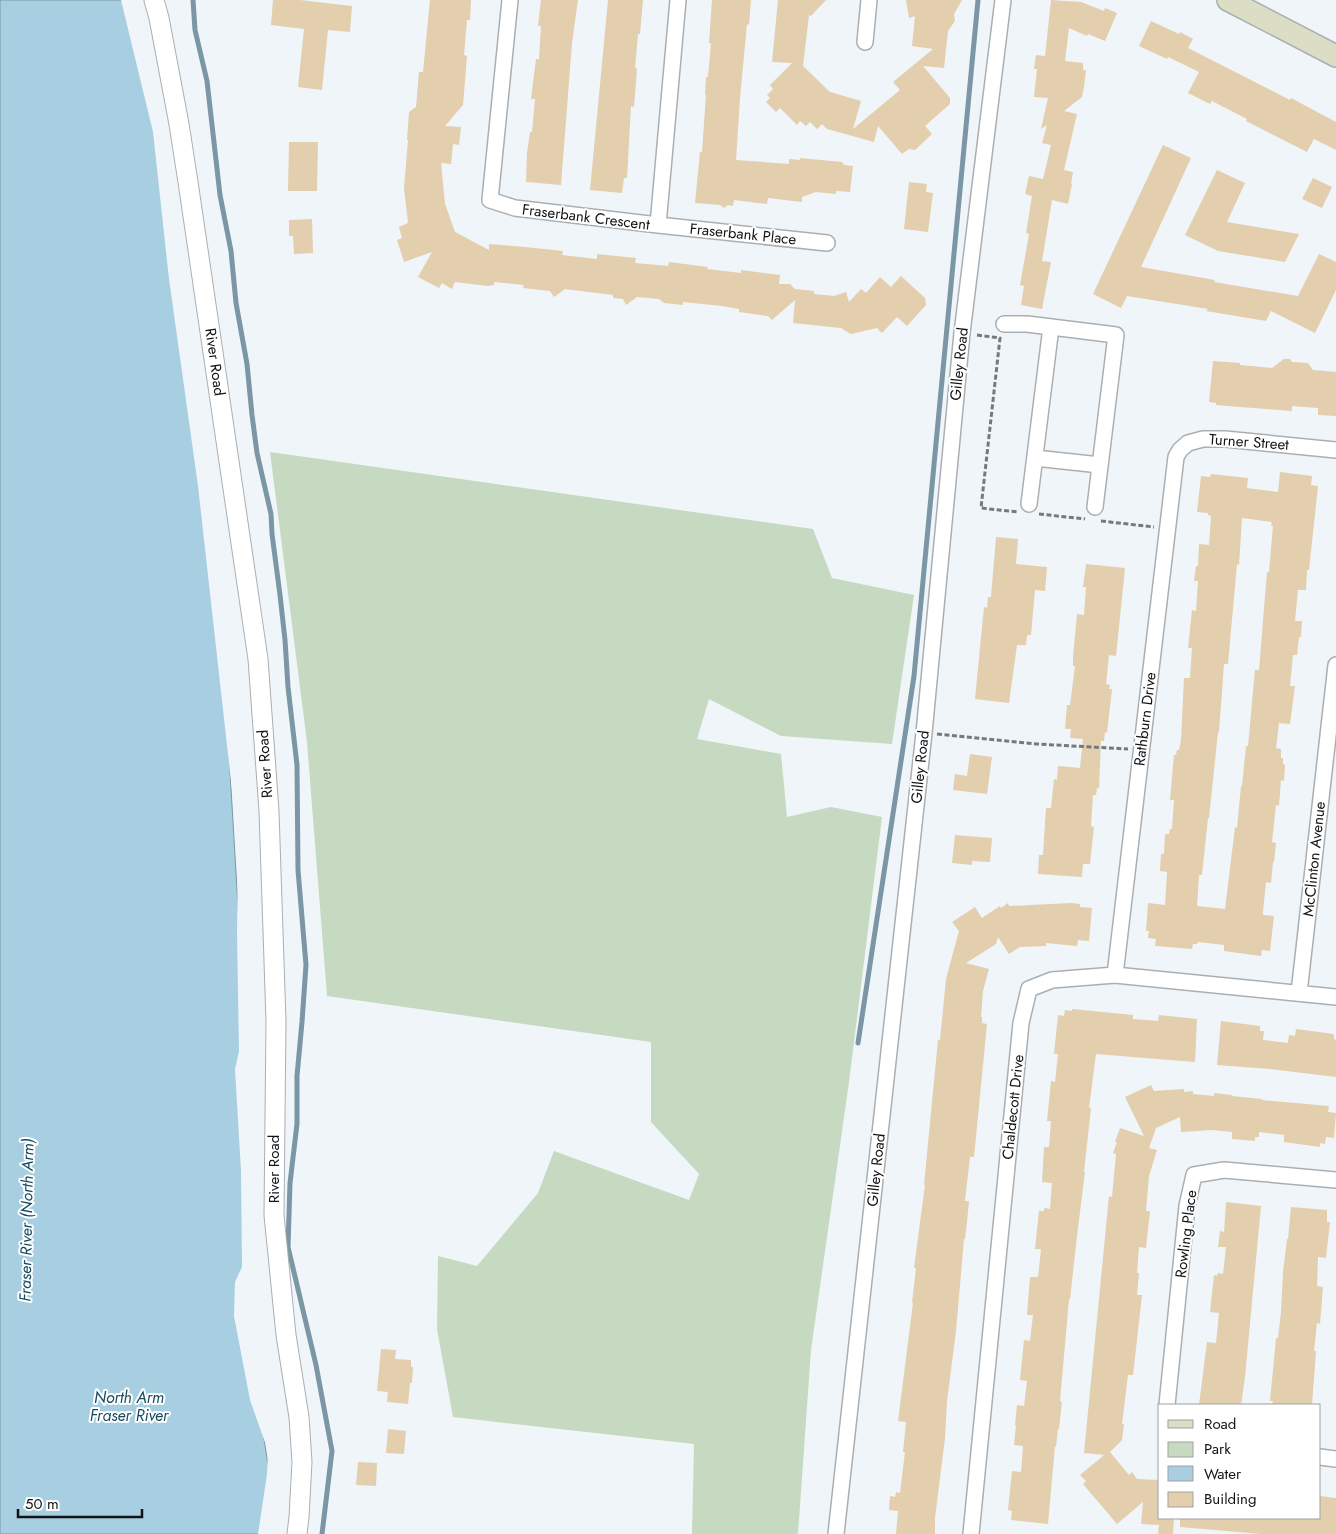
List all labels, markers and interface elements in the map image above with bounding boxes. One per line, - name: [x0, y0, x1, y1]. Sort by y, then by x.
- street label: Fraserbank Crescent: [521, 198, 652, 236]
- street label: Fraserbank Place: [689, 217, 798, 251]
- street label: Gilley Road: [944, 326, 974, 402]
- street label: River Road: [199, 327, 231, 397]
- street label: Turner Street: [1208, 428, 1290, 456]
- street label: Rathburn Drive: [1128, 671, 1162, 767]
- street label: River Road: [252, 729, 278, 799]
- street label: Gilley Road: [905, 729, 935, 805]
- street label: McClinton Avenue: [1297, 800, 1331, 918]
- street label: Chaldecott Drive: [997, 1053, 1029, 1161]
- street label: Gilley Road: [861, 1132, 891, 1208]
- street label: River Road: [263, 1135, 285, 1203]
- water label: Fraser River (North Arm): [14, 1138, 39, 1302]
- street label: Rowling Place: [1170, 1188, 1202, 1279]
- water label: North Arm Fraser River: [90, 1386, 170, 1427]
- legend: [1158, 1404, 1321, 1519]
- text: Road: [1204, 1413, 1236, 1435]
- text: Park: [1204, 1438, 1231, 1460]
- text: Water: [1204, 1463, 1242, 1485]
- scale bar: [18, 1486, 141, 1518]
- text: Building: [1204, 1488, 1256, 1510]
- text: 50 m: [25, 1493, 59, 1515]

